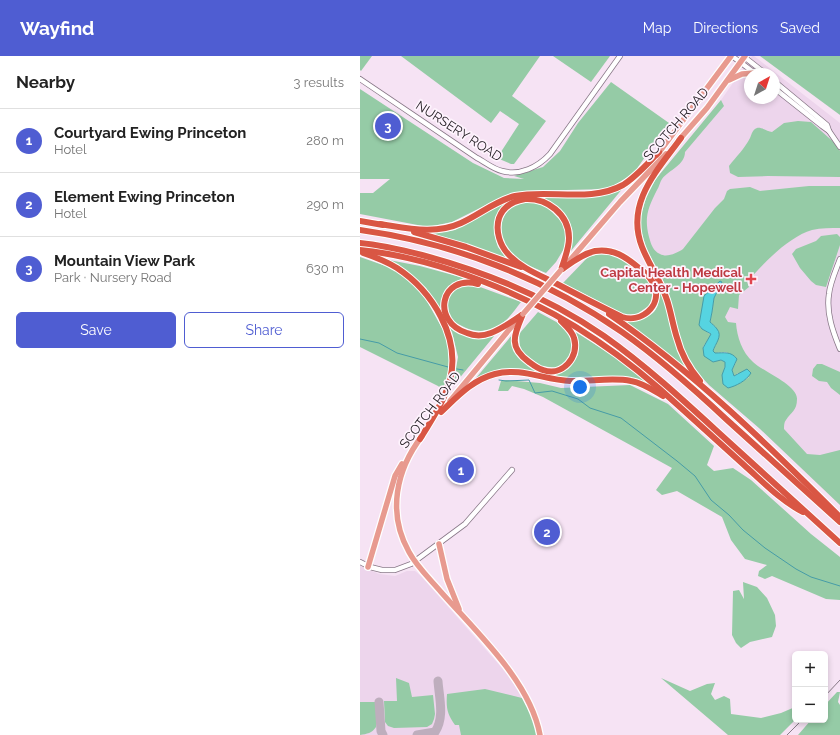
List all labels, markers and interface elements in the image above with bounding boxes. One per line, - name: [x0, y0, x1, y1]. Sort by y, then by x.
- text: Wayfind: [20, 17, 94, 39]
- text: Map: [643, 20, 671, 36]
- text: Directions: [693, 20, 758, 36]
- text: Saved: [780, 20, 820, 36]
- north arrow: [744, 68, 780, 104]
- text: Nearby: [16, 72, 75, 92]
- text: 3 results: [294, 75, 344, 90]
- street label: SCOTCH ROAD: [640, 85, 712, 163]
- street label: NURSERY ROAD: [413, 98, 505, 164]
- pin: 3: [375, 111, 401, 141]
- text: Courtyard Ewing Princeton: [54, 124, 246, 142]
- text: 1: [26, 133, 32, 148]
- text: 280 m: [306, 133, 344, 148]
- text: Hotel: [54, 142, 87, 157]
- text: Element Ewing Princeton: [54, 188, 235, 206]
- text: 2: [25, 197, 33, 212]
- text: 290 m: [306, 197, 344, 212]
- text: Hotel: [54, 206, 87, 221]
- text: Mountain View Park: [54, 252, 195, 270]
- text: 3: [25, 261, 33, 276]
- text: 630 m: [306, 261, 344, 276]
- place label: Capital Health Medical Center - Hopewell: [600, 265, 743, 295]
- text: Park · Nursery Road: [54, 270, 172, 285]
- marker: Capital Health Medical Center - Hopewell: [745, 273, 757, 285]
- button: Save: [16, 312, 176, 348]
- button: Share: [184, 312, 344, 348]
- street label: SCOTCH ROAD: [396, 369, 464, 451]
- your location: [570, 377, 590, 397]
- pin: 1: [448, 455, 474, 485]
- pin: 2: [534, 517, 560, 547]
- map controls: [792, 651, 828, 723]
- button: +: [792, 651, 828, 687]
- button: −: [792, 687, 828, 723]

